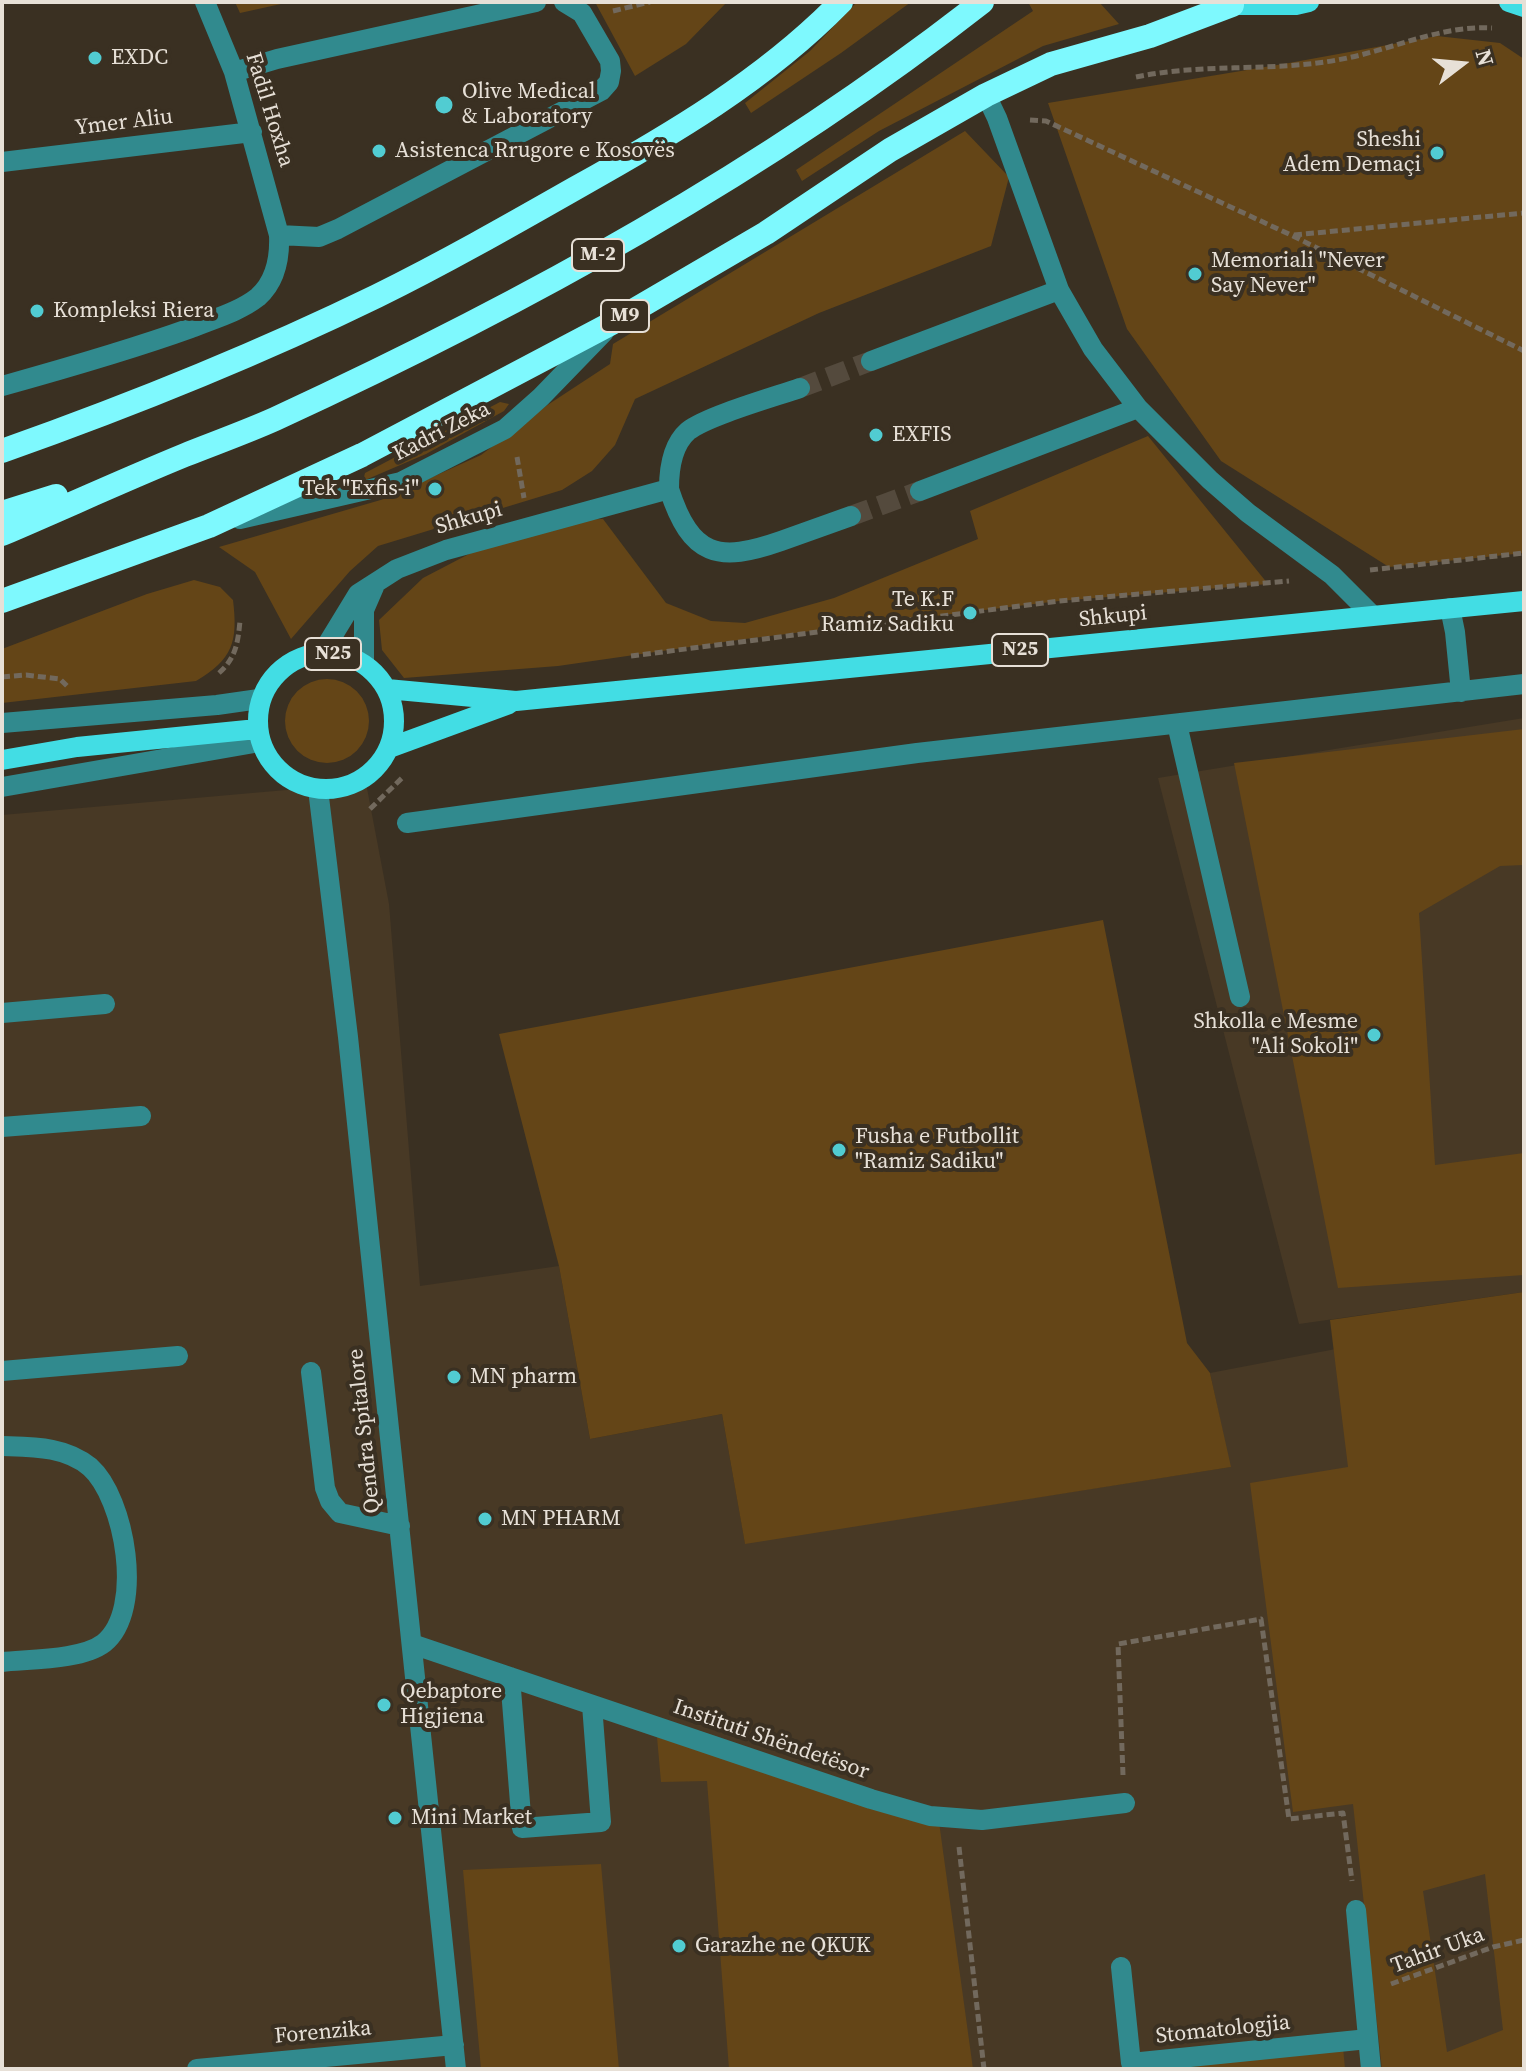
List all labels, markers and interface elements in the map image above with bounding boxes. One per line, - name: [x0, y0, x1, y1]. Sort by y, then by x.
- north arrow: [1422, 24, 1502, 104]
- place label: EXDC: [111, 45, 168, 71]
- text: N: [1468, 46, 1502, 69]
- marker: EXDC: [86, 49, 104, 67]
- street label: Fadil Hoxha: [239, 50, 299, 170]
- place label: Olive Medical & Laboratory: [462, 79, 595, 130]
- marker: Olive Medical & Laboratory: [433, 94, 455, 116]
- street label: Ymer Aliu: [74, 104, 174, 142]
- place label: Sheshi Adem Demaçi: [1283, 127, 1421, 178]
- place label: Asistenca Rrugore e Kosovës: [395, 138, 675, 164]
- marker: Asistenca Rrugore e Kosovës: [370, 142, 388, 160]
- marker: Sheshi Adem Demaçi: [1428, 144, 1446, 162]
- road number: M-2: [572, 239, 624, 271]
- place label: Memoriali "Never Say Never": [1211, 248, 1385, 300]
- marker: Memoriali "Never Say Never": [1186, 265, 1204, 283]
- place label: Kompleksi Riera: [53, 298, 214, 324]
- road number: M9: [601, 300, 649, 332]
- marker: Kompleksi Riera: [28, 302, 46, 320]
- street label: Kadri Zeka: [389, 396, 495, 468]
- place label: EXFIS: [892, 422, 951, 448]
- marker: EXFIS: [867, 426, 885, 444]
- place label: Tek "Exfis-i": [302, 476, 419, 502]
- marker: Tek "Exfis-i": [426, 480, 444, 498]
- street label: Shkupi: [433, 497, 505, 541]
- place label: Te K.F Ramiz Sadiku: [821, 587, 954, 638]
- street label: Shkupi: [1078, 600, 1148, 634]
- marker: Te K.F Ramiz Sadiku: [961, 604, 979, 622]
- road number: N25: [992, 634, 1048, 666]
- road number: N25: [305, 638, 361, 670]
- place label: Shkolla e Mesme "Ali Sokoli": [1194, 1009, 1358, 1060]
- marker: Shkolla e Mesme "Ali Sokoli": [1365, 1026, 1383, 1044]
- place label: Fusha e Futbollit "Ramiz Sadiku": [855, 1124, 1019, 1176]
- marker: Fusha e Futbollit "Ramiz Sadiku": [830, 1141, 848, 1159]
- street label: Qendra Spitalore: [343, 1347, 387, 1515]
- place label: MN pharm: [470, 1364, 577, 1390]
- marker: MN pharm: [445, 1368, 463, 1386]
- place label: MN PHARM: [501, 1506, 621, 1532]
- marker: MN PHARM: [476, 1510, 494, 1528]
- place label: Qebaptore Higjiena: [400, 1679, 502, 1730]
- street label: Instituti Shëndetësor: [670, 1694, 872, 1786]
- marker: Qebaptore Higjiena: [375, 1696, 393, 1714]
- place label: Mini Market: [411, 1805, 532, 1831]
- marker: Mini Market: [386, 1809, 404, 1827]
- street label: Tahir Uka: [1388, 1922, 1488, 1980]
- place label: Garazhe ne QKUK: [695, 1933, 870, 1959]
- marker: Garazhe ne QKUK: [670, 1937, 688, 1955]
- street label: Stomatologjia: [1155, 2010, 1291, 2050]
- street label: Forenzika: [273, 2016, 373, 2050]

